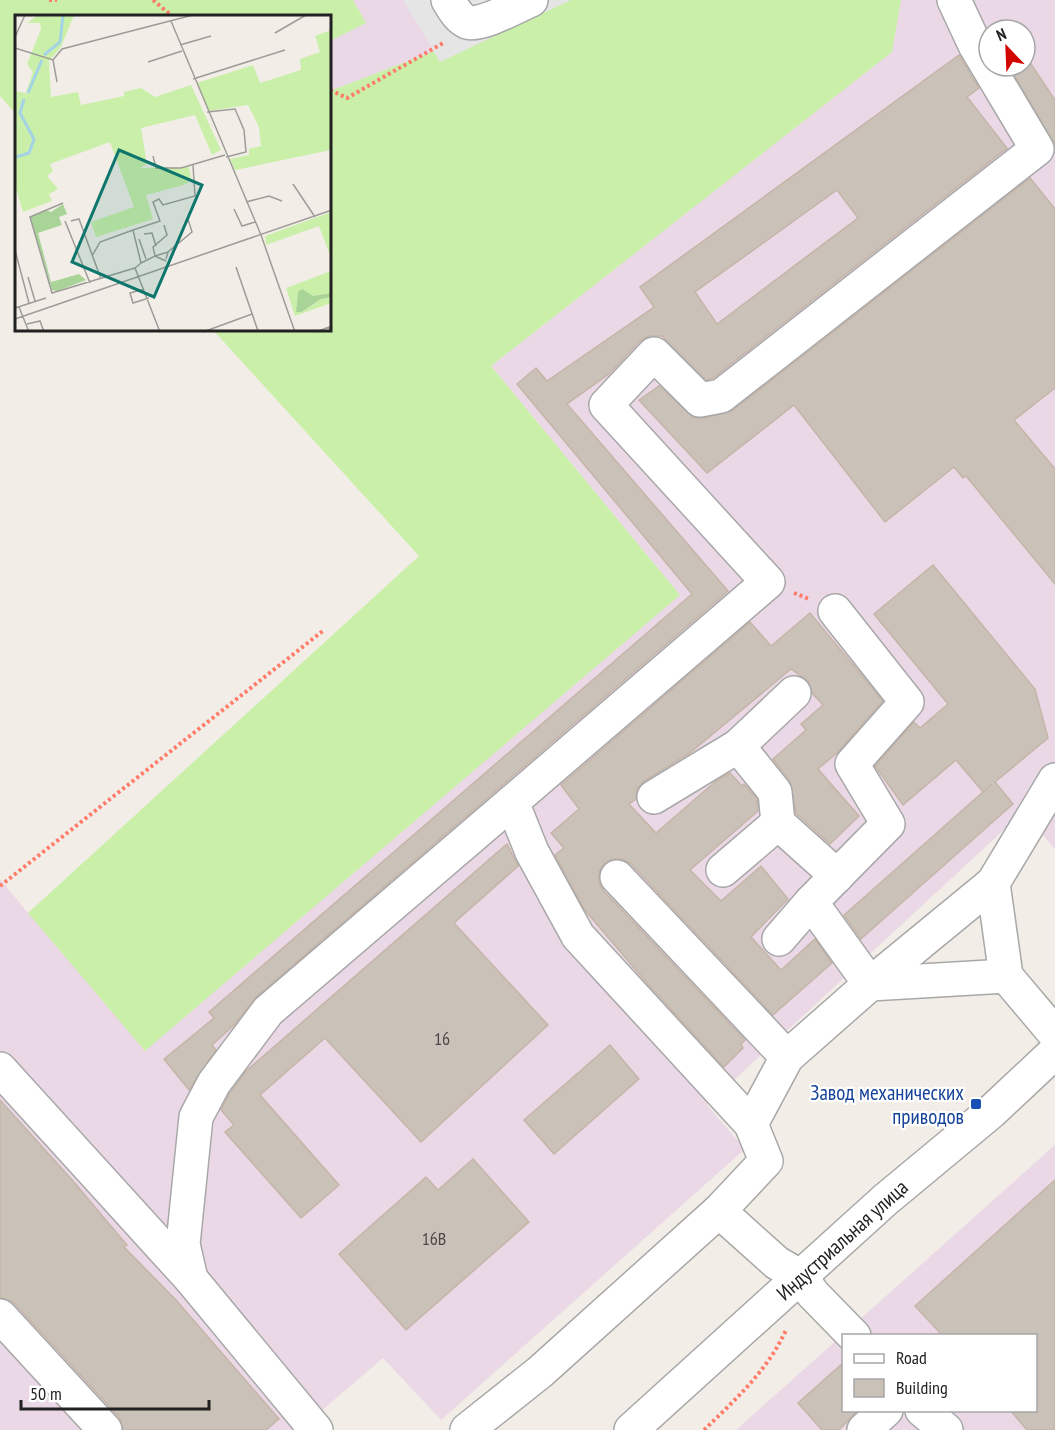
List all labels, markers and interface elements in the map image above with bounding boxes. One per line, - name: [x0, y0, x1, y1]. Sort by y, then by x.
- inset map: [15, 15, 332, 332]
- north arrow: [977, 18, 1037, 78]
- text: N: [993, 23, 1009, 45]
- house number: 16: [434, 1027, 450, 1050]
- place label: Завод механических приводов: [810, 1079, 964, 1130]
- marker: Завод механических приводов: [969, 1097, 983, 1111]
- street label: Индустриальная улица: [771, 1174, 913, 1306]
- house number: 16В: [422, 1227, 446, 1250]
- legend: [842, 1334, 1037, 1412]
- text: Road: [896, 1346, 927, 1369]
- scale bar: [21, 1373, 208, 1411]
- text: Building: [896, 1376, 948, 1399]
- text: 50 m: [30, 1382, 62, 1405]

